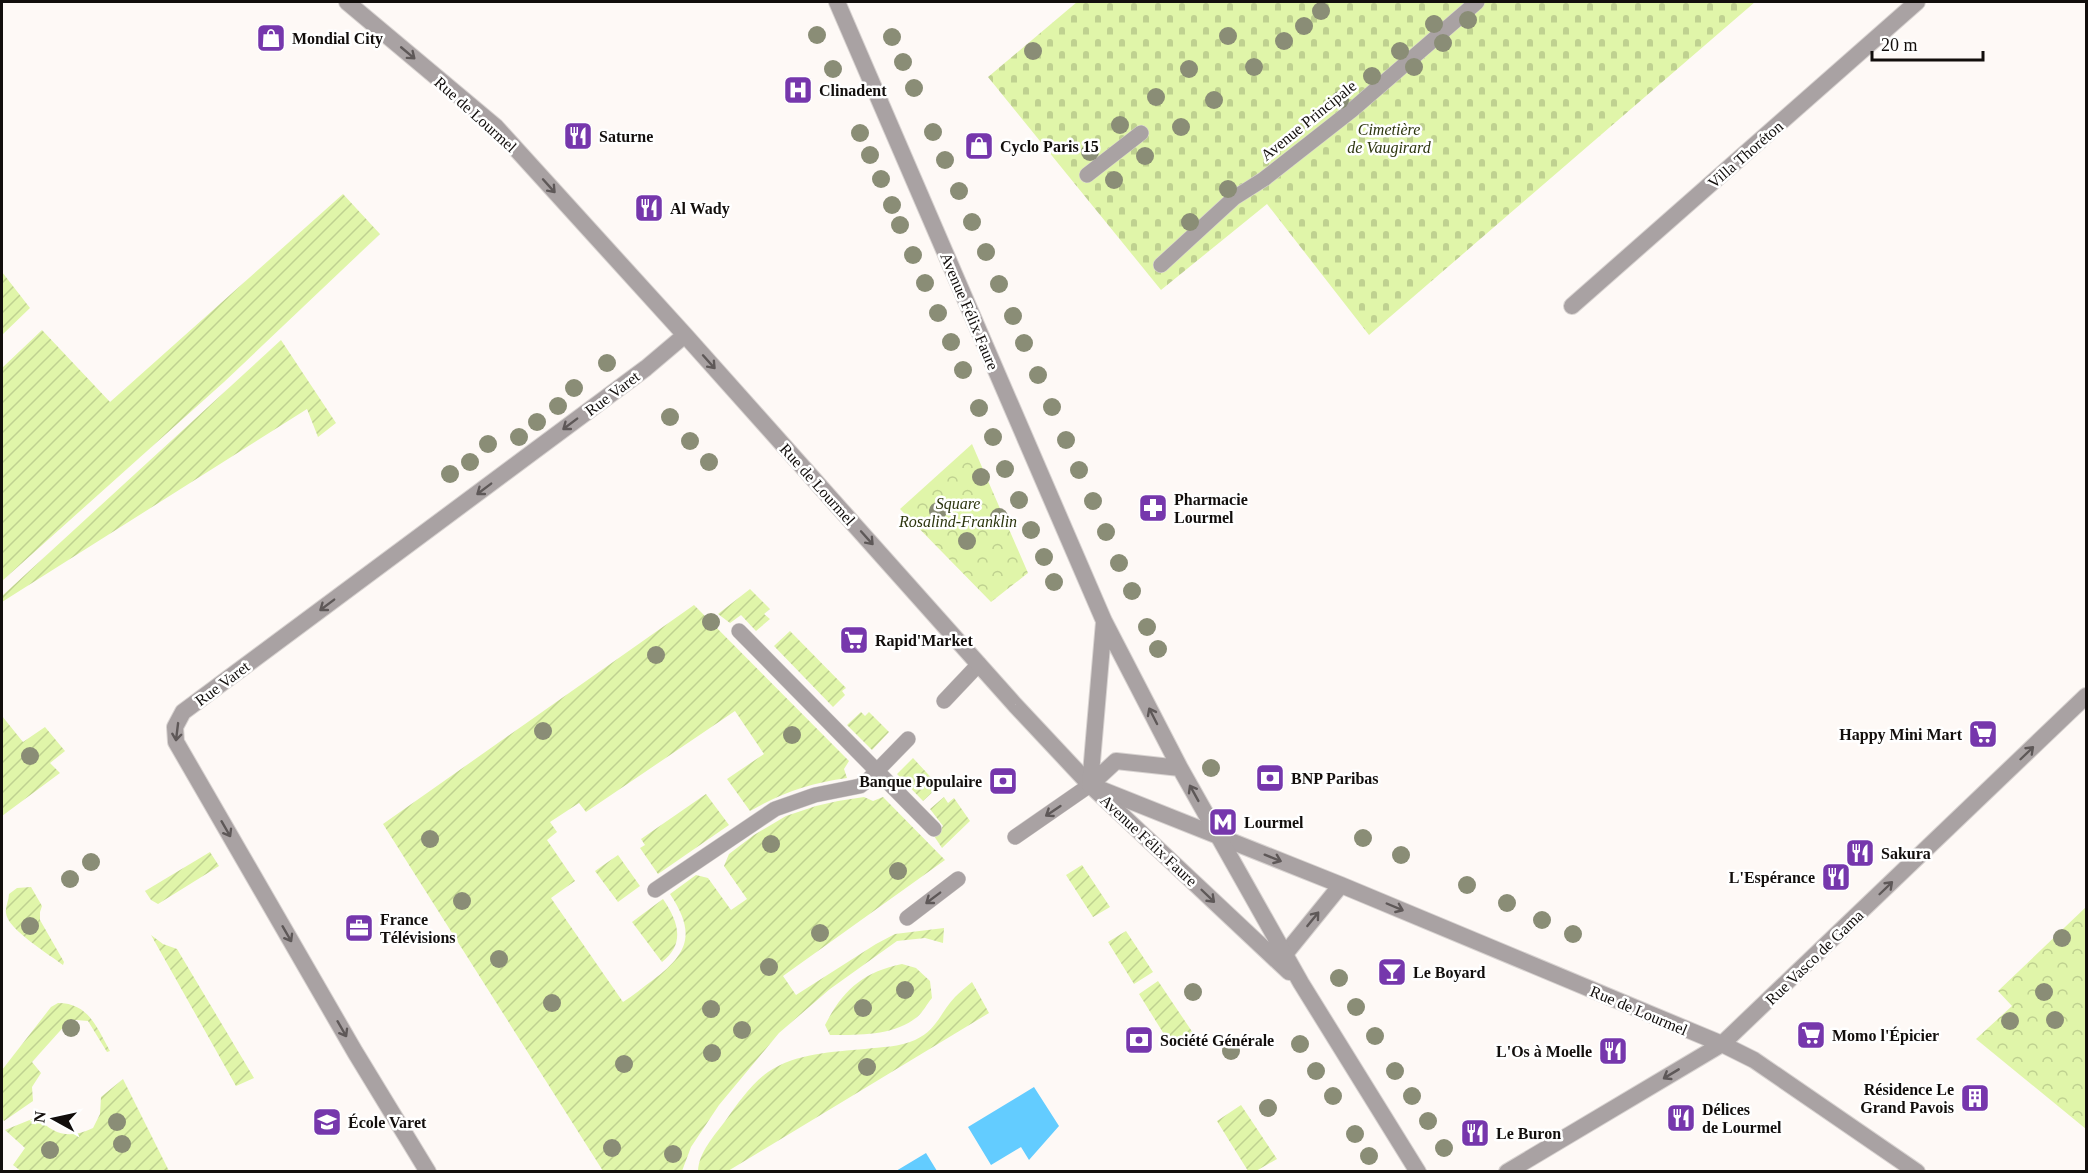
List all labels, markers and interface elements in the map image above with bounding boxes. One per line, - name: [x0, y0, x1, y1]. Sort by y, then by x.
- shop icon: Mondial City: [255, 22, 287, 54]
- scale bar: [1872, 24, 1983, 62]
- place label: Mondial City: [292, 30, 383, 48]
- text: 20 m: [1881, 35, 1918, 55]
- one-way arrow: [400, 46, 416, 59]
- street label: Rue de Lourmel: [431, 73, 520, 156]
- hospital icon: Clinadent: [782, 74, 814, 106]
- street label: Avenue Principale: [1257, 77, 1360, 165]
- place label: Clinadent: [819, 82, 887, 99]
- street label: Villa Thoréton: [1705, 117, 1786, 191]
- restaurant icon: Saturne: [562, 120, 594, 152]
- park label: Cimetière de Vaugirard: [1347, 121, 1432, 157]
- place label: Saturne: [599, 128, 653, 145]
- shop icon: Cyclo Paris 15: [963, 130, 995, 162]
- place label: Cyclo Paris 15: [1000, 138, 1099, 156]
- one-way arrow: [542, 178, 556, 193]
- restaurant icon: Al Wady: [633, 192, 665, 224]
- place label: Al Wady: [670, 200, 730, 218]
- street label: Avenue Félix Faure: [937, 250, 1002, 372]
- one-way arrow: [702, 354, 716, 369]
- street label: Rue Varet: [582, 367, 643, 419]
- one-way arrow: [562, 418, 578, 431]
- street label: Rue de Lourmel: [777, 440, 859, 529]
- one-way arrow: [476, 482, 492, 495]
- place label: Pharmacie Lourmel: [1174, 491, 1248, 526]
- pharmacy icon: Pharmacie Lourmel: [1137, 492, 1169, 524]
- park label: Square Rosalind-Franklin: [898, 495, 1017, 530]
- one-way arrow: [860, 530, 874, 545]
- one-way arrow: [320, 599, 336, 611]
- supermarket icon: Rapid'Market: [838, 624, 870, 656]
- place label: Rapid'Market: [875, 632, 973, 650]
- street label: Rue Varet: [192, 657, 253, 709]
- one-way arrow: [1147, 707, 1159, 725]
- supermarket icon: Happy Mini Mart: [1967, 718, 1999, 750]
- one-way arrow: [171, 722, 182, 741]
- place label: Happy Mini Mart: [1839, 726, 1963, 744]
- one-way arrow: [2019, 746, 2034, 761]
- bank icon: BNP Paribas: [1254, 762, 1286, 794]
- bank icon: Banque Populaire: [987, 765, 1019, 797]
- place label: BNP Paribas: [1291, 770, 1379, 787]
- place label: Banque Populaire: [859, 773, 982, 791]
- one-way arrow: [1188, 785, 1200, 802]
- street label: Avenue Félix Faure: [1097, 791, 1200, 890]
- one-way arrow: [1045, 806, 1062, 818]
- metro station icon: Lourmel: [1207, 806, 1239, 838]
- place label: Lourmel: [1244, 814, 1304, 831]
- one-way arrow: [220, 820, 232, 837]
- restaurant icon: Sakura: [1844, 837, 1876, 869]
- place label: Sakura: [1881, 845, 1931, 862]
- one-way arrow: [1263, 853, 1282, 864]
- restaurant icon: L'Espérance: [1820, 861, 1852, 893]
- place label: L'Espérance: [1729, 869, 1815, 887]
- one-way arrow: [1878, 881, 1893, 896]
- one-way arrow: [1201, 888, 1216, 903]
- one-way arrow: [925, 892, 941, 905]
- one-way arrow: [1385, 902, 1403, 913]
- street label: Rue Vasco de Gama: [1762, 906, 1867, 1008]
- place label: France Télévisions: [380, 911, 456, 946]
- office icon: France Télévisions: [343, 912, 375, 944]
- one-way arrow: [1306, 912, 1319, 928]
- one-way arrow: [281, 925, 293, 942]
- bar icon: Le Boyard: [1376, 956, 1408, 988]
- place label: Le Boyard: [1413, 964, 1486, 982]
- street label: Rue de Lourmel: [1588, 982, 1690, 1039]
- supermarket icon: Momo l'Épicier: [1795, 1019, 1827, 1051]
- one-way arrow: [336, 1020, 348, 1037]
- bank icon: Société Générale: [1123, 1024, 1155, 1056]
- place label: Momo l'Épicier: [1832, 1026, 1939, 1045]
- place label: Société Générale: [1160, 1032, 1274, 1049]
- restaurant icon: L'Os à Moelle: [1597, 1035, 1629, 1067]
- place label: L'Os à Moelle: [1496, 1043, 1592, 1060]
- one-way arrow: [1663, 1069, 1680, 1081]
- place label: Résidence Le Grand Pavois: [1860, 1081, 1954, 1116]
- building icon: Résidence Le Grand Pavois: [1959, 1082, 1991, 1114]
- north arrow: [24, 1089, 84, 1149]
- place label: Délices de Lourmel: [1702, 1101, 1782, 1136]
- restaurant icon: Délices de Lourmel: [1665, 1102, 1697, 1134]
- school or university icon: École Varet: [311, 1106, 343, 1138]
- text: N: [30, 1110, 49, 1124]
- place label: École Varet: [348, 1113, 427, 1131]
- restaurant icon: Le Buron: [1459, 1117, 1491, 1149]
- place label: Le Buron: [1496, 1125, 1561, 1142]

